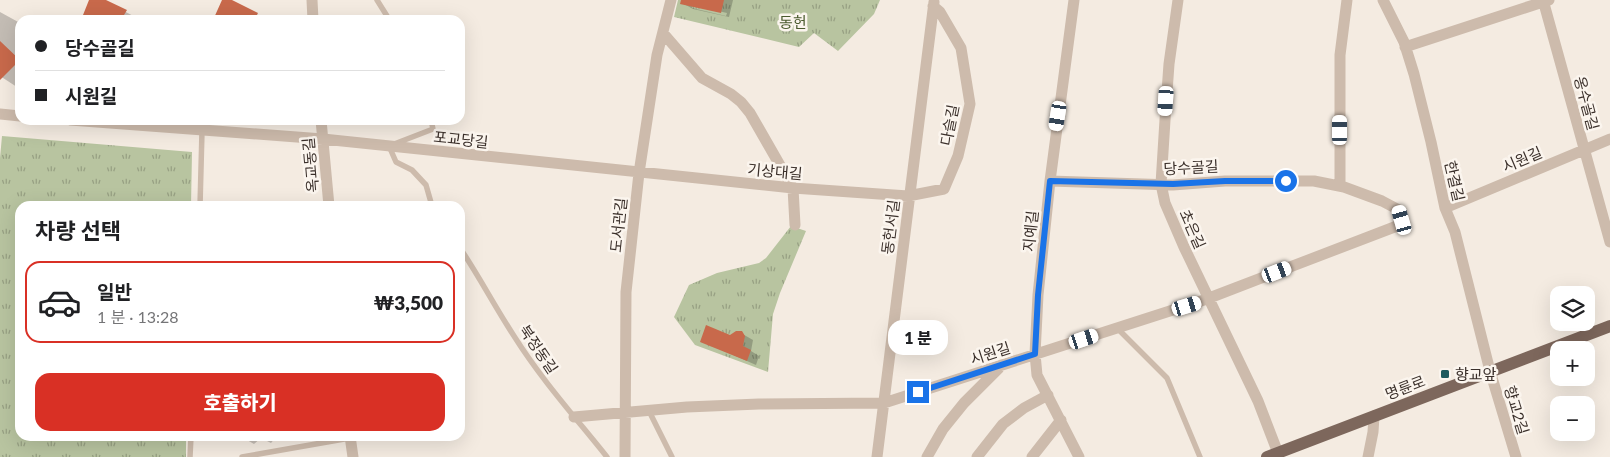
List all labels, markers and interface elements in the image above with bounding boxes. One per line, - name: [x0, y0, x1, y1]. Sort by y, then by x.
- park label: 동헌: [779, 13, 807, 31]
- text: 당수골길: [65, 36, 135, 59]
- street label: 옹수골길: [1571, 74, 1603, 132]
- text: 시원길: [65, 84, 117, 107]
- car: [1157, 86, 1174, 116]
- car: [1048, 100, 1067, 132]
- street label: 다슬길: [936, 103, 962, 147]
- car: [1332, 115, 1347, 145]
- street label: 포교당길: [433, 127, 489, 151]
- street label: 옥교동길: [299, 137, 321, 193]
- street label: 시원길: [1499, 143, 1545, 175]
- street label: 당수골길: [1163, 157, 1219, 177]
- street label: 한결길: [1442, 159, 1468, 203]
- street label: 기상대길: [747, 160, 803, 182]
- route start: [1275, 170, 1297, 192]
- street label: 도서관길: [606, 197, 630, 253]
- street label: 동헌서길: [878, 199, 902, 255]
- car: [1390, 204, 1413, 236]
- street label: 초은길: [1176, 206, 1210, 252]
- street label: 지예길: [1019, 209, 1041, 253]
- text: 차량 선택: [35, 217, 121, 244]
- car: [1260, 260, 1293, 284]
- icon: car: [37, 280, 82, 325]
- text: 일반: [97, 280, 132, 303]
- map controls: [1550, 286, 1595, 441]
- button: layers: [1550, 286, 1595, 331]
- text: ₩3,500: [373, 291, 443, 314]
- car: [1170, 294, 1203, 318]
- text: 1 분 · 13:28: [97, 307, 179, 326]
- callout: 1 분: [888, 320, 948, 354]
- street label: 북정동길: [516, 321, 562, 377]
- car: [1067, 327, 1100, 351]
- text: 1 분: [904, 328, 932, 347]
- street label: 시원길: [968, 338, 1012, 368]
- button: +: [1550, 341, 1595, 386]
- place label: 향교앞: [1455, 365, 1497, 383]
- marker: 향교앞: [1439, 368, 1451, 380]
- street label: 명륜로: [1382, 371, 1428, 403]
- button: 호출하기: [35, 373, 445, 431]
- route end: [907, 381, 929, 403]
- street label: 향교2길: [1501, 383, 1533, 437]
- button: −: [1550, 396, 1595, 441]

